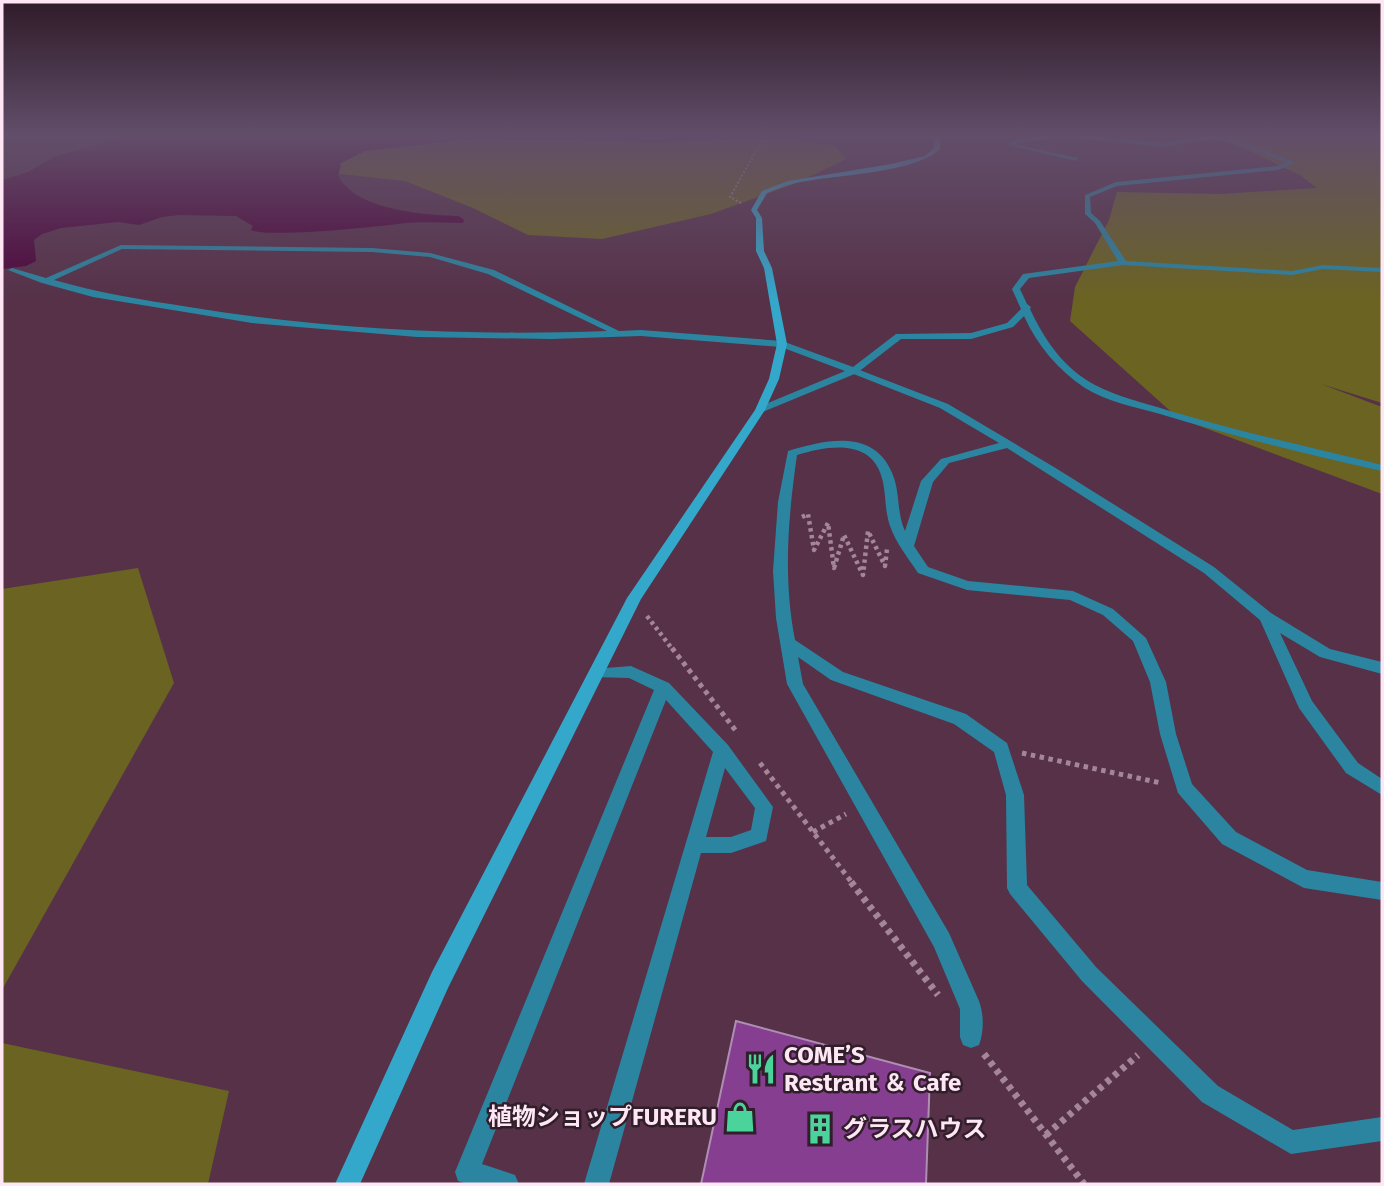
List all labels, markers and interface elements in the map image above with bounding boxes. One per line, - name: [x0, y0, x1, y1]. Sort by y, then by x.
- place label: COME’S Restrant ＆ Cafe: [784, 1041, 961, 1097]
- restaurant icon: COME’S Restrant ＆ Cafe: [744, 1052, 778, 1086]
- shop icon: 植物ショップFURERU: [723, 1100, 757, 1134]
- place label: 植物ショップFURERU: [488, 1103, 717, 1131]
- building icon: グラスハウス: [803, 1112, 837, 1146]
- place label: グラスハウス: [843, 1115, 987, 1143]

